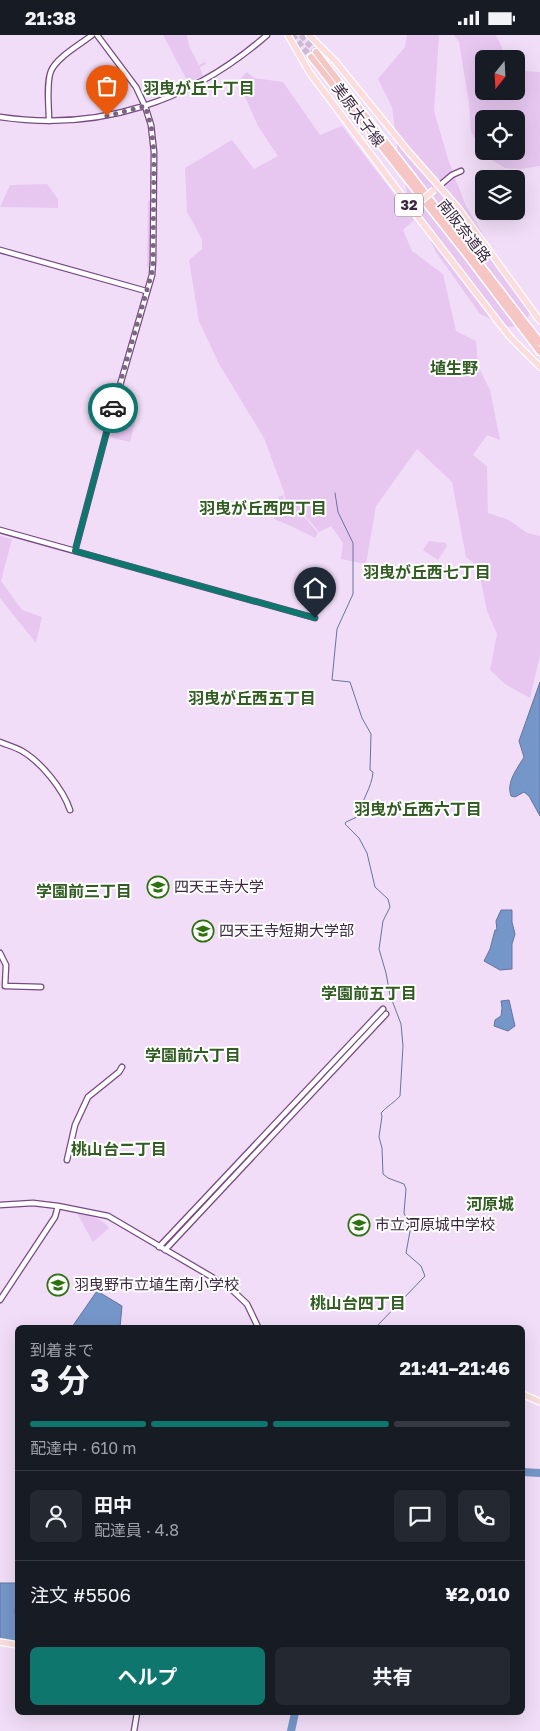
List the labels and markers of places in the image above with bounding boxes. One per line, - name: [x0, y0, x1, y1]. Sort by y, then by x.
- pin: [86, 65, 128, 116]
- pin: [294, 567, 336, 618]
- school or university icon: 四天王寺大学: [146, 875, 170, 899]
- place label: 四天王寺大学: [174, 877, 264, 895]
- school or university icon: 四天王寺短期大学部: [191, 919, 215, 943]
- place label: 四天王寺短期大学部: [219, 921, 354, 939]
- school or university icon: 市立河原城中学校: [347, 1213, 371, 1237]
- place label: 市立河原城中学校: [375, 1215, 495, 1233]
- school or university icon: 羽曳野市立埴生南小学校: [46, 1273, 70, 1297]
- place label: 羽曳野市立埴生南小学校: [74, 1275, 239, 1293]

